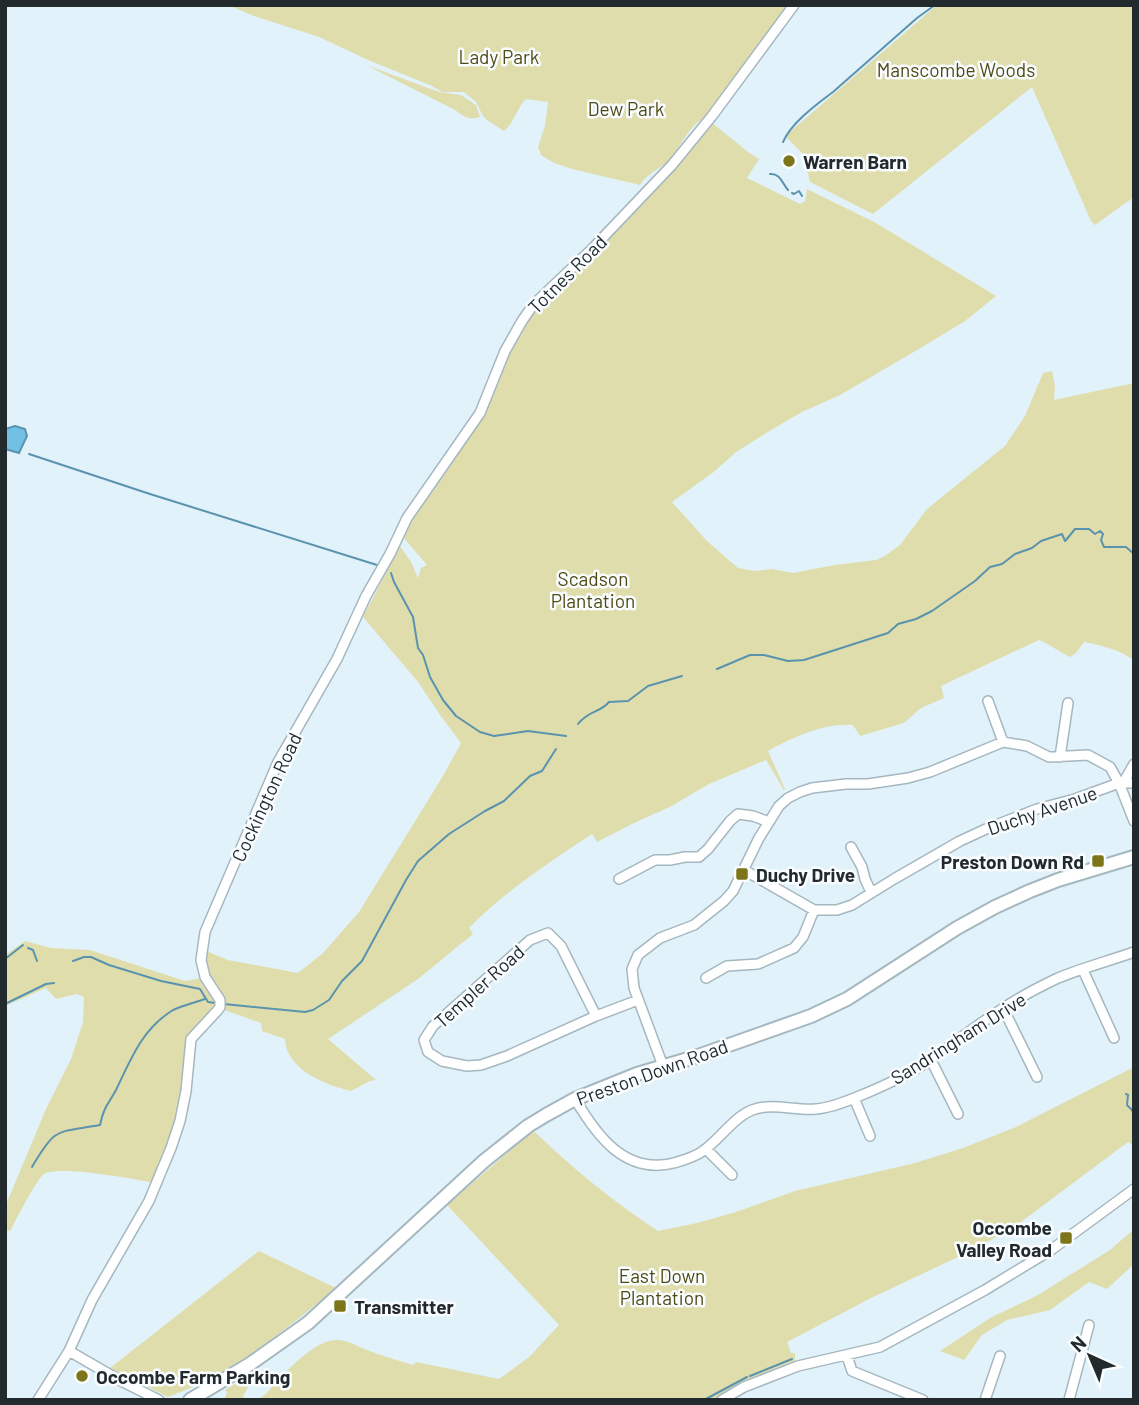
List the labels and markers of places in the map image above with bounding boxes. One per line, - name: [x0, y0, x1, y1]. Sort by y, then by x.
- place label: Warren Barn: [803, 150, 907, 173]
- marker: Warren Barn: [781, 153, 797, 169]
- place label: Preston Down Rd: [941, 850, 1084, 873]
- marker: Preston Down Rd: [1090, 853, 1106, 869]
- place label: Duchy Drive: [756, 863, 855, 886]
- marker: Duchy Drive: [734, 866, 750, 882]
- place label: Occombe Valley Road: [956, 1216, 1052, 1261]
- marker: Occombe Valley Road: [1058, 1230, 1074, 1246]
- place label: Transmitter: [354, 1295, 455, 1318]
- marker: Transmitter: [332, 1298, 348, 1314]
- place label: Occombe Farm Parking: [96, 1365, 290, 1388]
- marker: Occombe Farm Parking: [74, 1368, 90, 1384]

